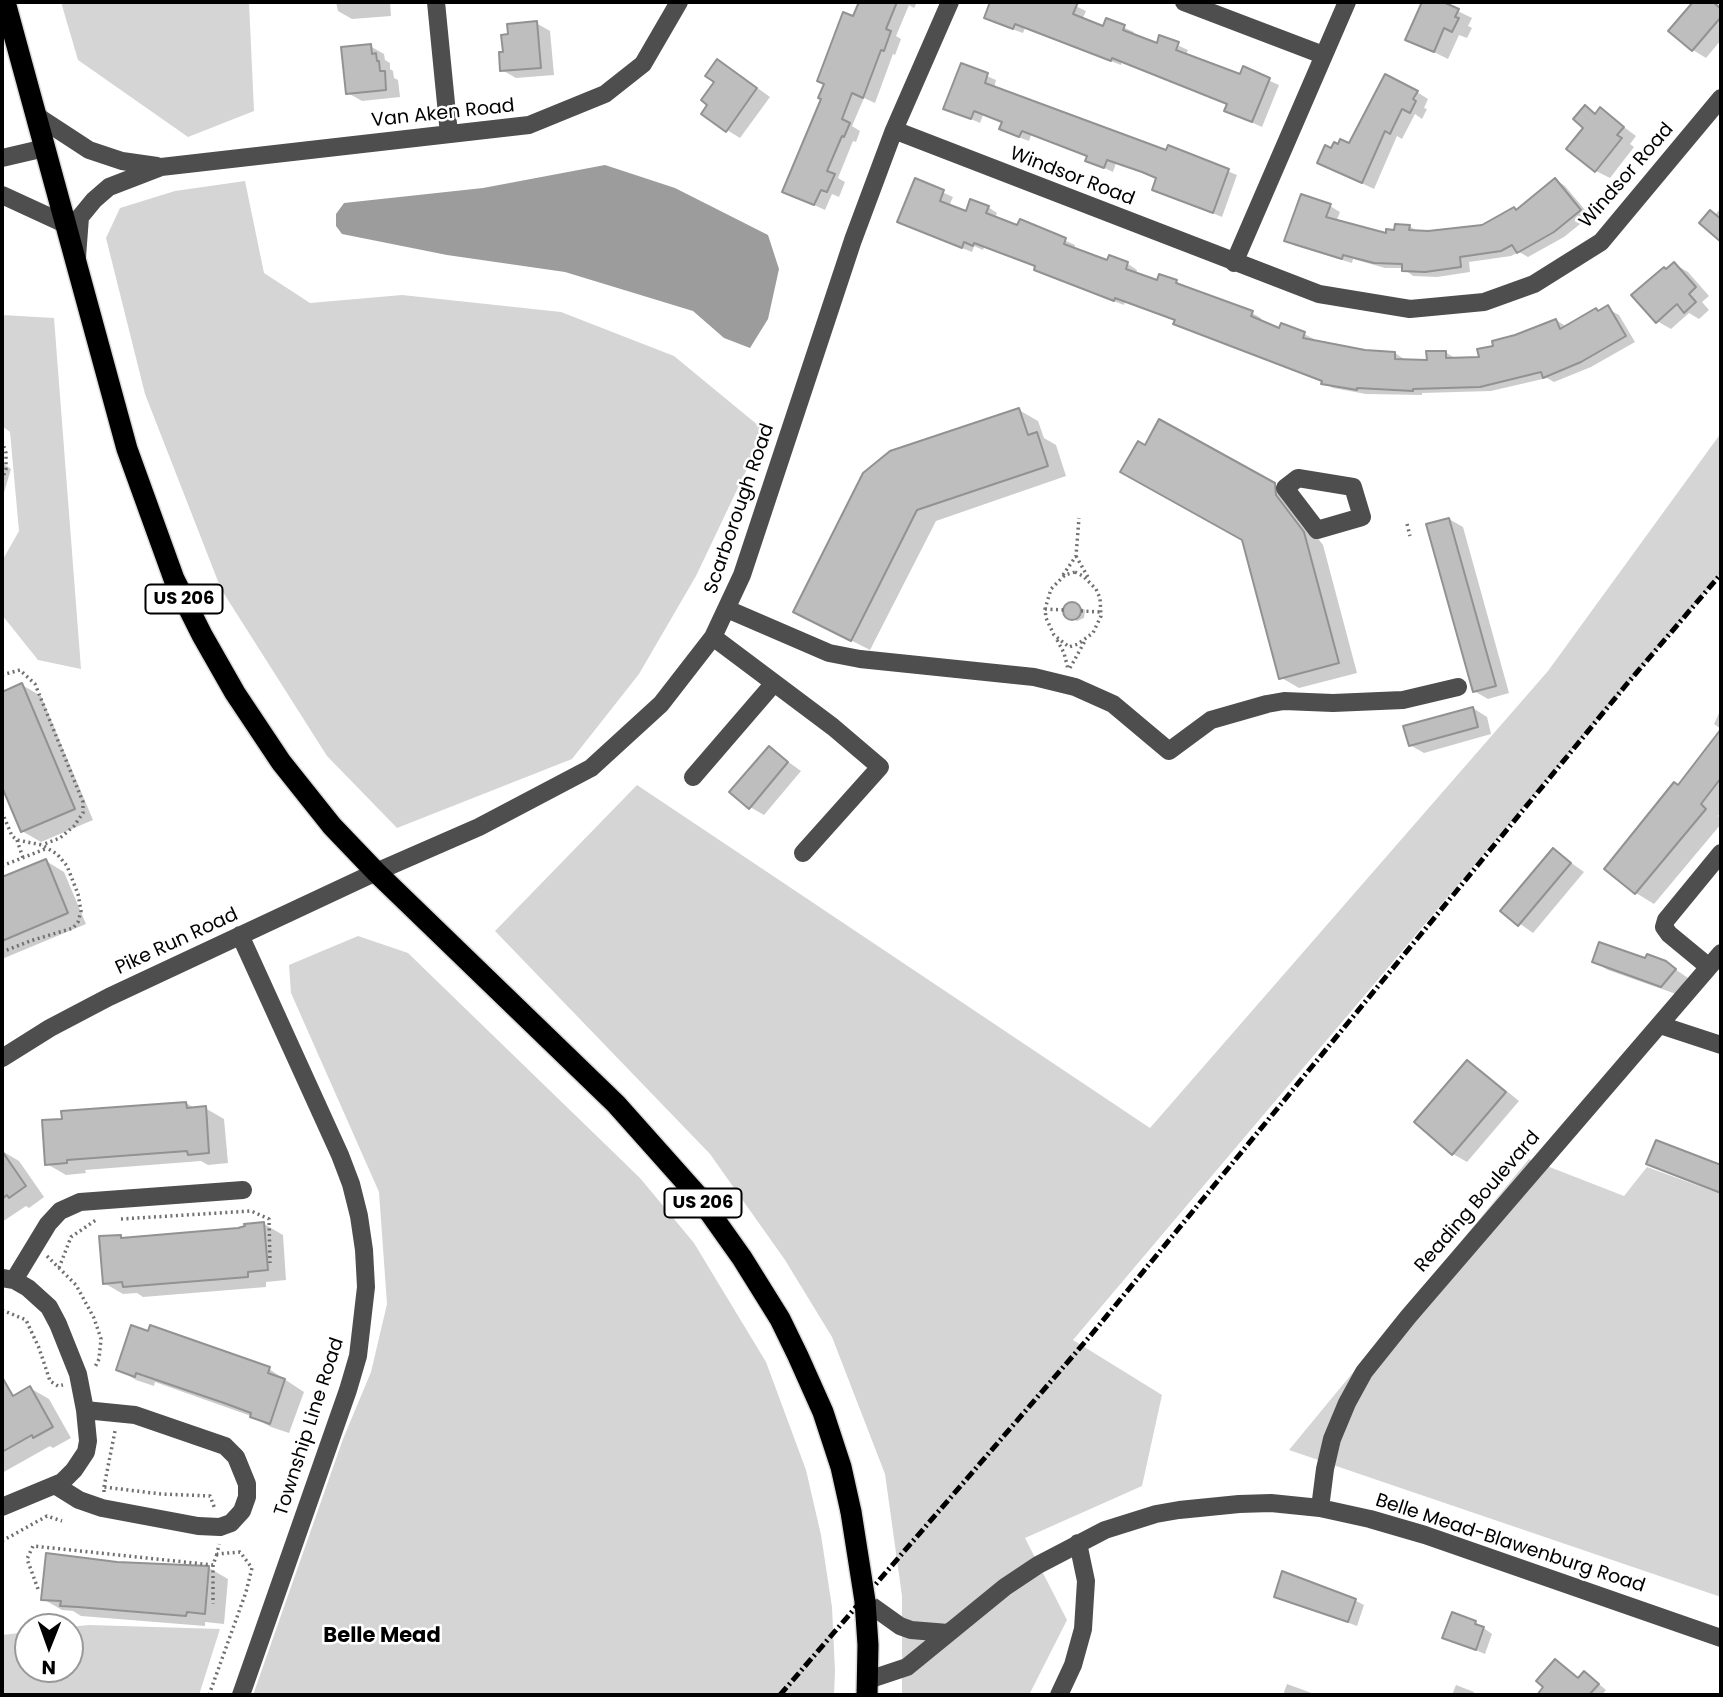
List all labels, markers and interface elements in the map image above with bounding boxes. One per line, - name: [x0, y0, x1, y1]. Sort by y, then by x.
- street label: Van Aken Road: [370, 95, 516, 133]
- street label: Windsor Road: [1575, 119, 1679, 233]
- street label: Windsor Road: [1006, 143, 1138, 211]
- street label: Scarborough Road: [700, 421, 780, 597]
- road number: US 206: [146, 584, 222, 614]
- street label: Pike Run Road: [112, 904, 242, 980]
- street label: Reading Boulevard: [1410, 1127, 1546, 1277]
- road number: US 206: [664, 1188, 742, 1218]
- street label: Township Line Road: [270, 1335, 350, 1519]
- street label: Belle Mead-Blawenburg Road: [1372, 1490, 1648, 1598]
- north arrow: [14, 1613, 84, 1683]
- district label: Belle Mead: [323, 1624, 441, 1650]
- text: N: [41, 1654, 56, 1681]

